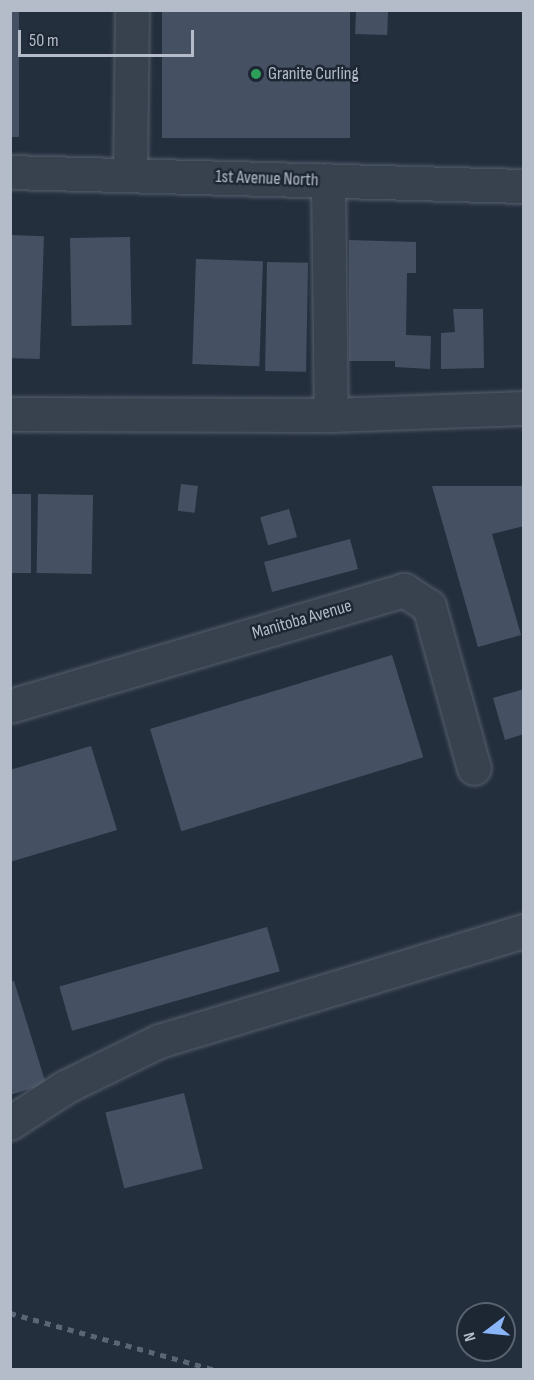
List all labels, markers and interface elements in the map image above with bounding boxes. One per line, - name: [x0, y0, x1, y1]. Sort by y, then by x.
- scale bar: [21, 18, 196, 56]
- text: 50 m: [29, 30, 59, 51]
- place label: Granite Curling: [268, 63, 359, 85]
- marker: Granite Curling: [249, 67, 263, 81]
- street label: 1st Avenue North: [215, 166, 319, 192]
- street label: Manitoba Avenue: [250, 595, 354, 645]
- north arrow: [456, 1302, 516, 1362]
- text: N: [460, 1330, 480, 1343]

